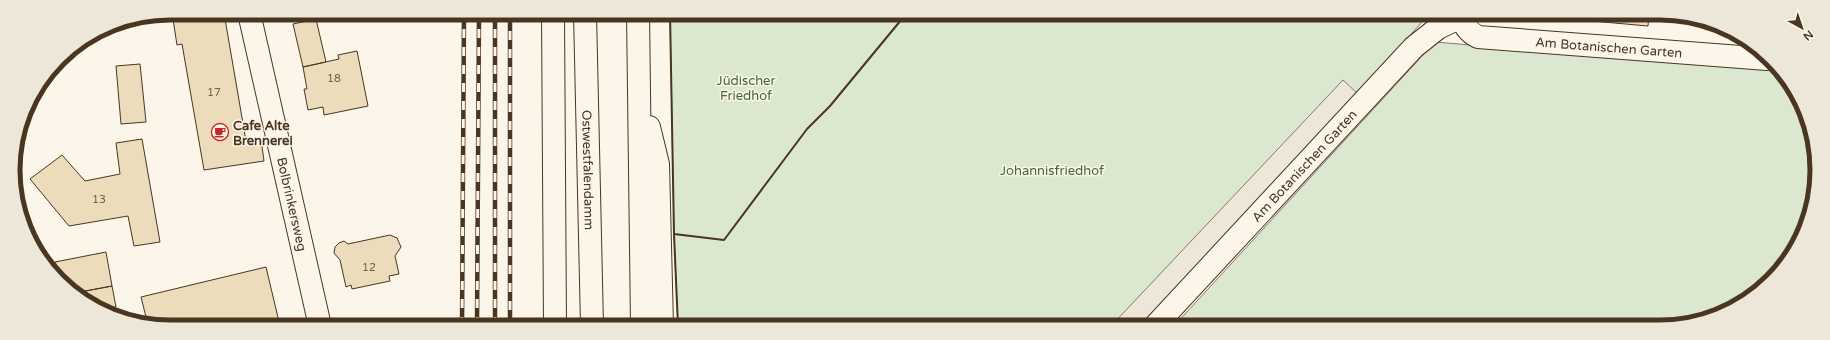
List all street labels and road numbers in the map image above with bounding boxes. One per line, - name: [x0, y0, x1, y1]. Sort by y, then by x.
- street label: Am Botanischen Garten: [1535, 34, 1683, 62]
- street label: Am Botanischen Garten: [1249, 107, 1361, 226]
- street label: Ostwestfalendamm: [578, 110, 597, 230]
- street label: Bolbrinkersweg: [273, 156, 310, 253]

